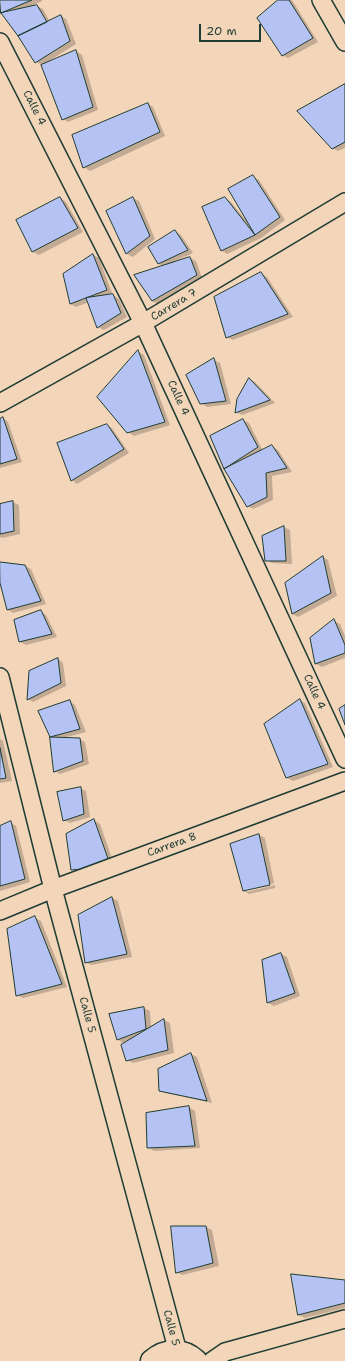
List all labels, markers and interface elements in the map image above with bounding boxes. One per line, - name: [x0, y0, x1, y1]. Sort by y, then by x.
- scale bar: [201, 16, 263, 42]
- text: 20 m: [206, 23, 237, 39]
- street label: Calle 4: [20, 88, 48, 128]
- street label: Carrera 7: [149, 286, 199, 324]
- street label: Calle 4: [164, 378, 192, 418]
- street label: Calle 4: [300, 672, 328, 712]
- street label: Carrera 8: [146, 830, 198, 860]
- street label: Calle 5: [76, 996, 98, 1034]
- street label: Calle 5: [160, 1309, 182, 1347]

